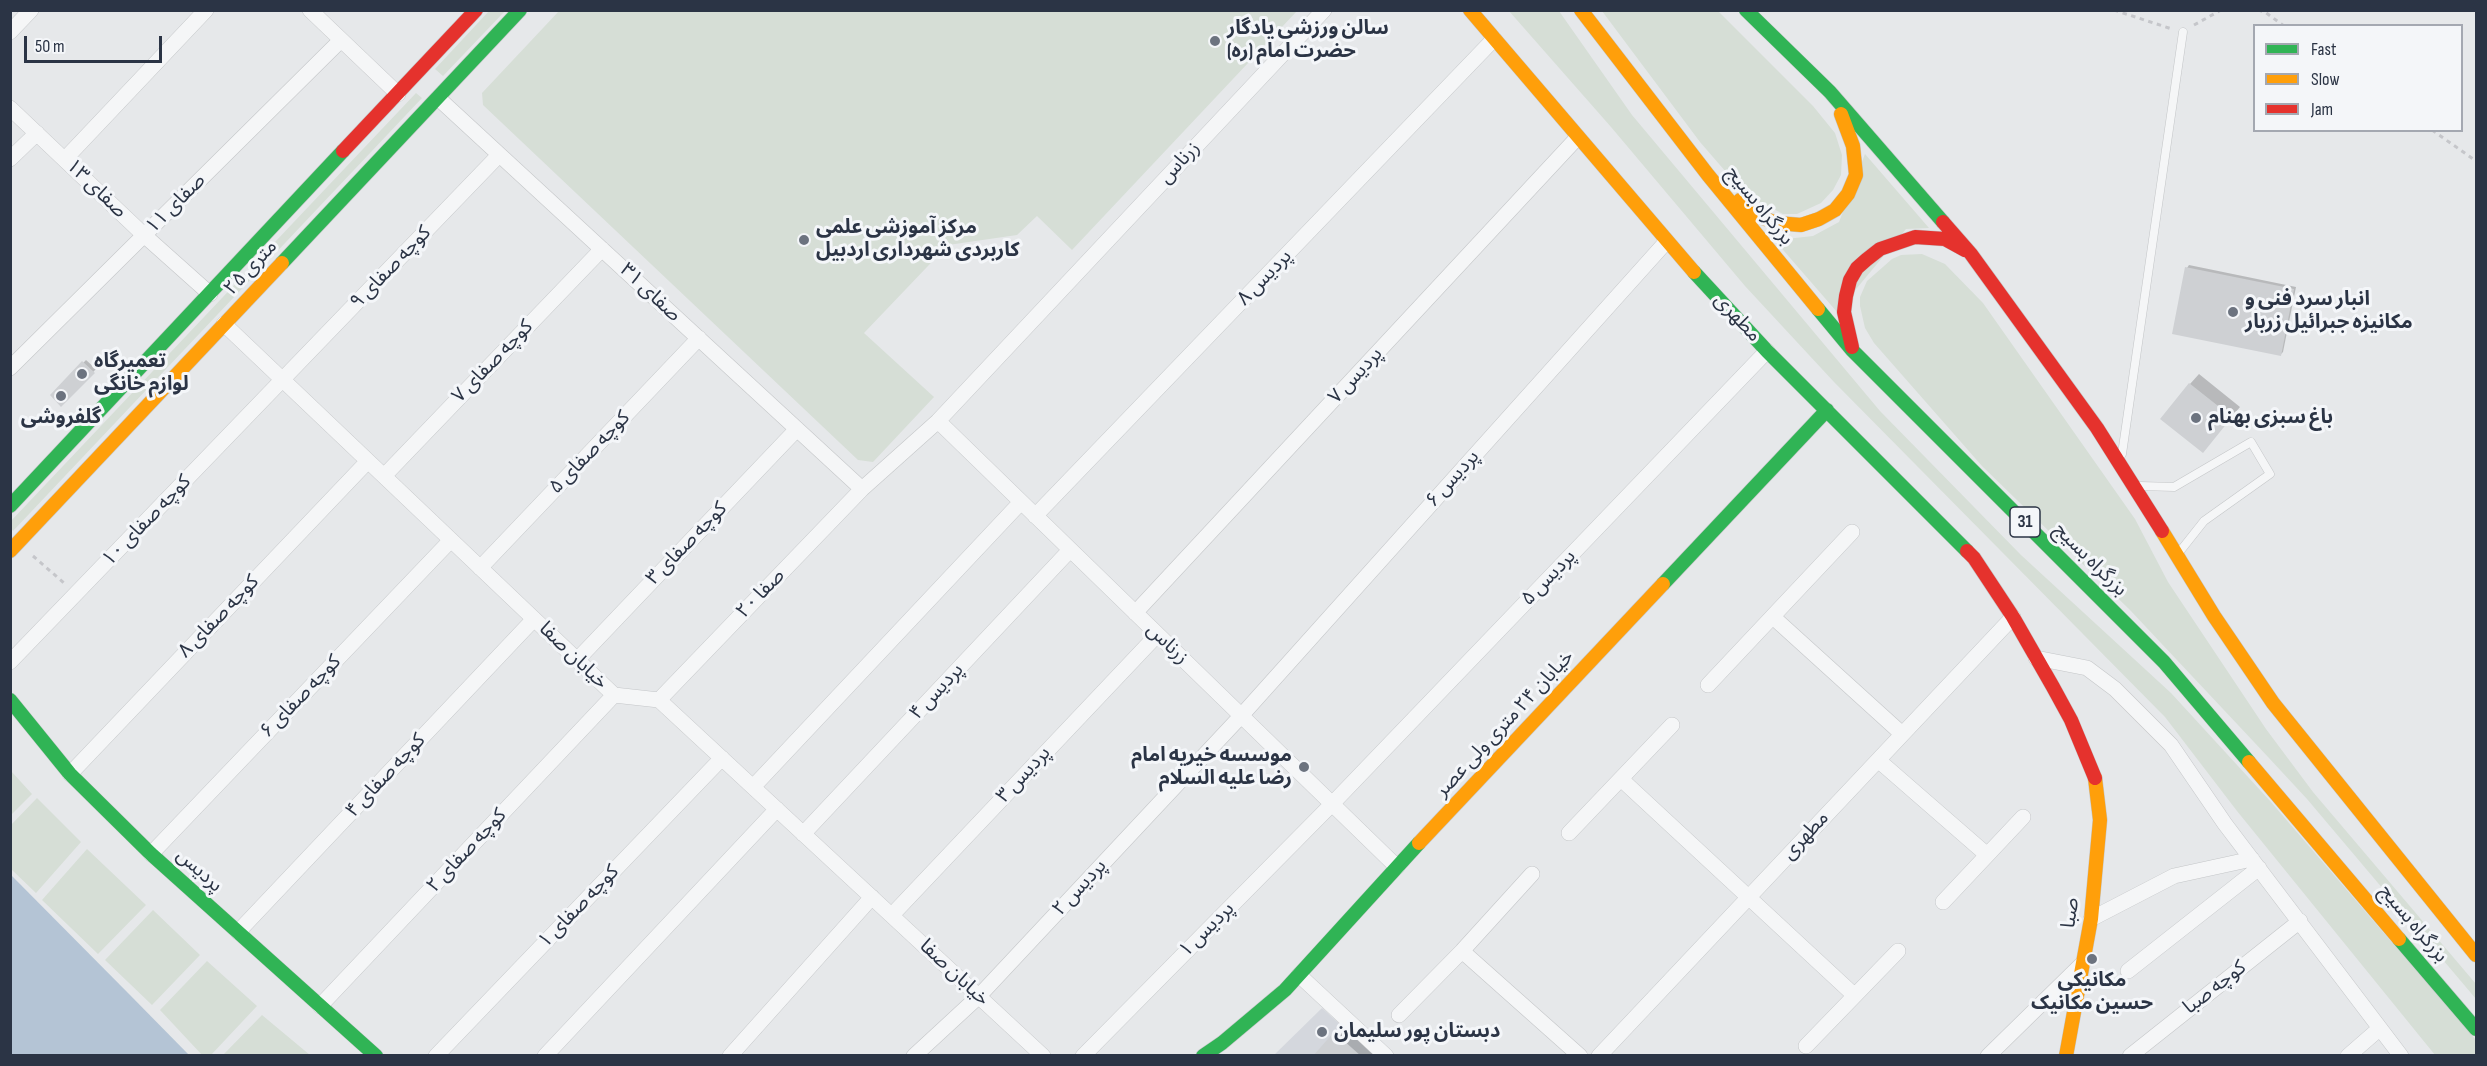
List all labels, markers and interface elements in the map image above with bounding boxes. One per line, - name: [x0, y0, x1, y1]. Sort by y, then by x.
- place label: سالن ورزشی یادگار حضرت امام (ره): [1227, 17, 1389, 64]
- scale bar: [27, 24, 165, 62]
- legend: [2253, 24, 2463, 132]
- marker: سالن ورزشی یادگار حضرت امام (ره): [1208, 34, 1222, 48]
- text: 50 m: [35, 36, 65, 57]
- text: Fast: [2311, 39, 2336, 60]
- text: Slow: [2311, 69, 2340, 90]
- text: Jam: [2311, 99, 2333, 120]
- street label: زرناس: [1154, 137, 1206, 189]
- street label: صفای ۱۳: [61, 154, 131, 224]
- street label: بزرگراه بسیج: [1720, 162, 1798, 250]
- street label: صفای ۱۱: [141, 169, 211, 239]
- place label: مرکز آموزشی علمی کاربردی شهرداری اردبیل: [816, 216, 1020, 263]
- street label: کوچه صفای ۹: [346, 222, 436, 314]
- marker: مرکز آموزشی علمی کاربردی شهرداری اردبیل: [797, 233, 811, 247]
- street label: ۲۵ متری: [219, 235, 283, 301]
- street label: پردیس ۸: [1232, 245, 1298, 311]
- street label: صفای ۳۱: [614, 259, 686, 327]
- place label: انبار سرد فنی و مکانیزه جبرائیل زربار: [2245, 288, 2413, 335]
- street label: مطهری: [1708, 289, 1766, 347]
- marker: انبار سرد فنی و مکانیزه جبرائیل زربار: [2226, 305, 2240, 319]
- street label: کوچه صفای ۷: [448, 316, 538, 408]
- street label: پردیس ۷: [1324, 343, 1388, 409]
- place label: تعمیرگاه لوازم خانگی: [94, 350, 189, 397]
- marker: تعمیرگاه لوازم خانگی: [75, 367, 89, 381]
- marker: گلفروشی: [54, 389, 68, 403]
- place label: گلفروشی: [21, 406, 101, 430]
- place label: باغ سبزی بهنام: [2208, 406, 2333, 430]
- street label: کوچه صفای ۵: [545, 407, 635, 499]
- marker: باغ سبزی بهنام: [2189, 411, 2203, 425]
- street label: پردیس ۶: [1421, 445, 1485, 513]
- street label: کوچه صفای ۱۰: [98, 470, 196, 572]
- street label: کوچه صفای ۳: [642, 498, 732, 590]
- road number: 31: [2010, 507, 2040, 537]
- street label: بزرگراه بسیج: [2048, 518, 2132, 602]
- street label: پردیس ۵: [1516, 545, 1582, 611]
- street label: صفا ۲۰: [732, 564, 790, 624]
- street label: کوچه صفای ۸: [174, 571, 264, 663]
- street label: خیابان صفا: [533, 617, 613, 695]
- street label: زرناس: [1141, 618, 1193, 670]
- street label: خیابان ۲۴ متری ولی عصر: [1431, 645, 1579, 803]
- street label: کوچه صفای ۶: [256, 651, 346, 743]
- street label: پردیس ۴: [905, 659, 969, 725]
- street label: کوچه صفای ۴: [341, 729, 431, 823]
- street label: پردیس ۳: [992, 742, 1056, 808]
- place label: موسسه خیریه امام رضا علیه السلام: [1131, 744, 1292, 791]
- marker: موسسه خیریه امام رضا علیه السلام: [1297, 760, 1311, 774]
- street label: کوچه صفای ۲: [422, 804, 512, 898]
- street label: مطهری: [1777, 807, 1835, 865]
- street label: پردیس: [171, 844, 227, 898]
- street label: پردیس ۲: [1048, 855, 1112, 921]
- street label: کوچه صفای ۱: [534, 861, 624, 953]
- street label: بزرگراه بسیج: [2373, 880, 2453, 968]
- street label: صبا: [2057, 896, 2085, 930]
- street label: پردیس ۱: [1174, 897, 1240, 963]
- street label: خیابان صفا: [914, 935, 994, 1011]
- marker: مکانیکی حسین مکانیک: [2085, 952, 2099, 966]
- street label: کوچه صبا: [2179, 956, 2251, 1020]
- place label: مکانیکی حسین مکانیک: [2031, 969, 2153, 1016]
- place label: دبستان پور سلیمان: [1334, 1020, 1500, 1044]
- marker: دبستان پور سلیمان: [1315, 1025, 1329, 1039]

